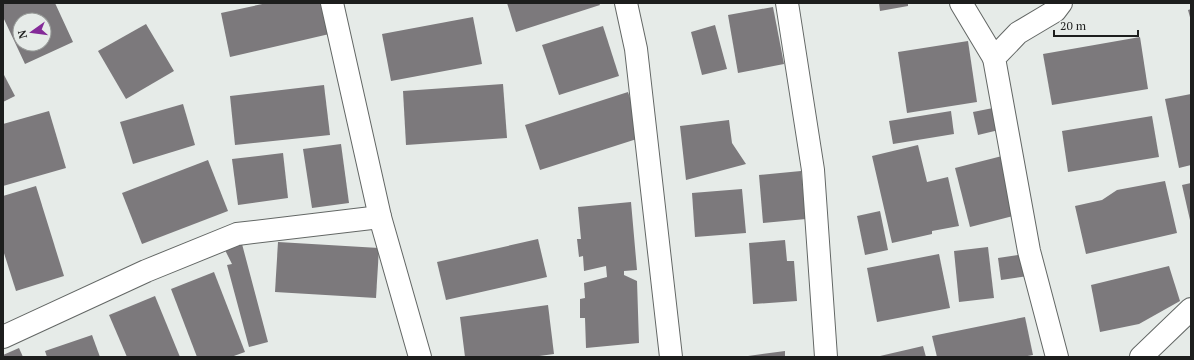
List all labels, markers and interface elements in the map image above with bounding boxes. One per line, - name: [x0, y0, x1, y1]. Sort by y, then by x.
- north arrow: [12, 12, 52, 52]
- scale bar: [1054, 12, 1138, 38]
- text: 20 m: [1060, 18, 1087, 33]
- text: N: [14, 28, 30, 40]

